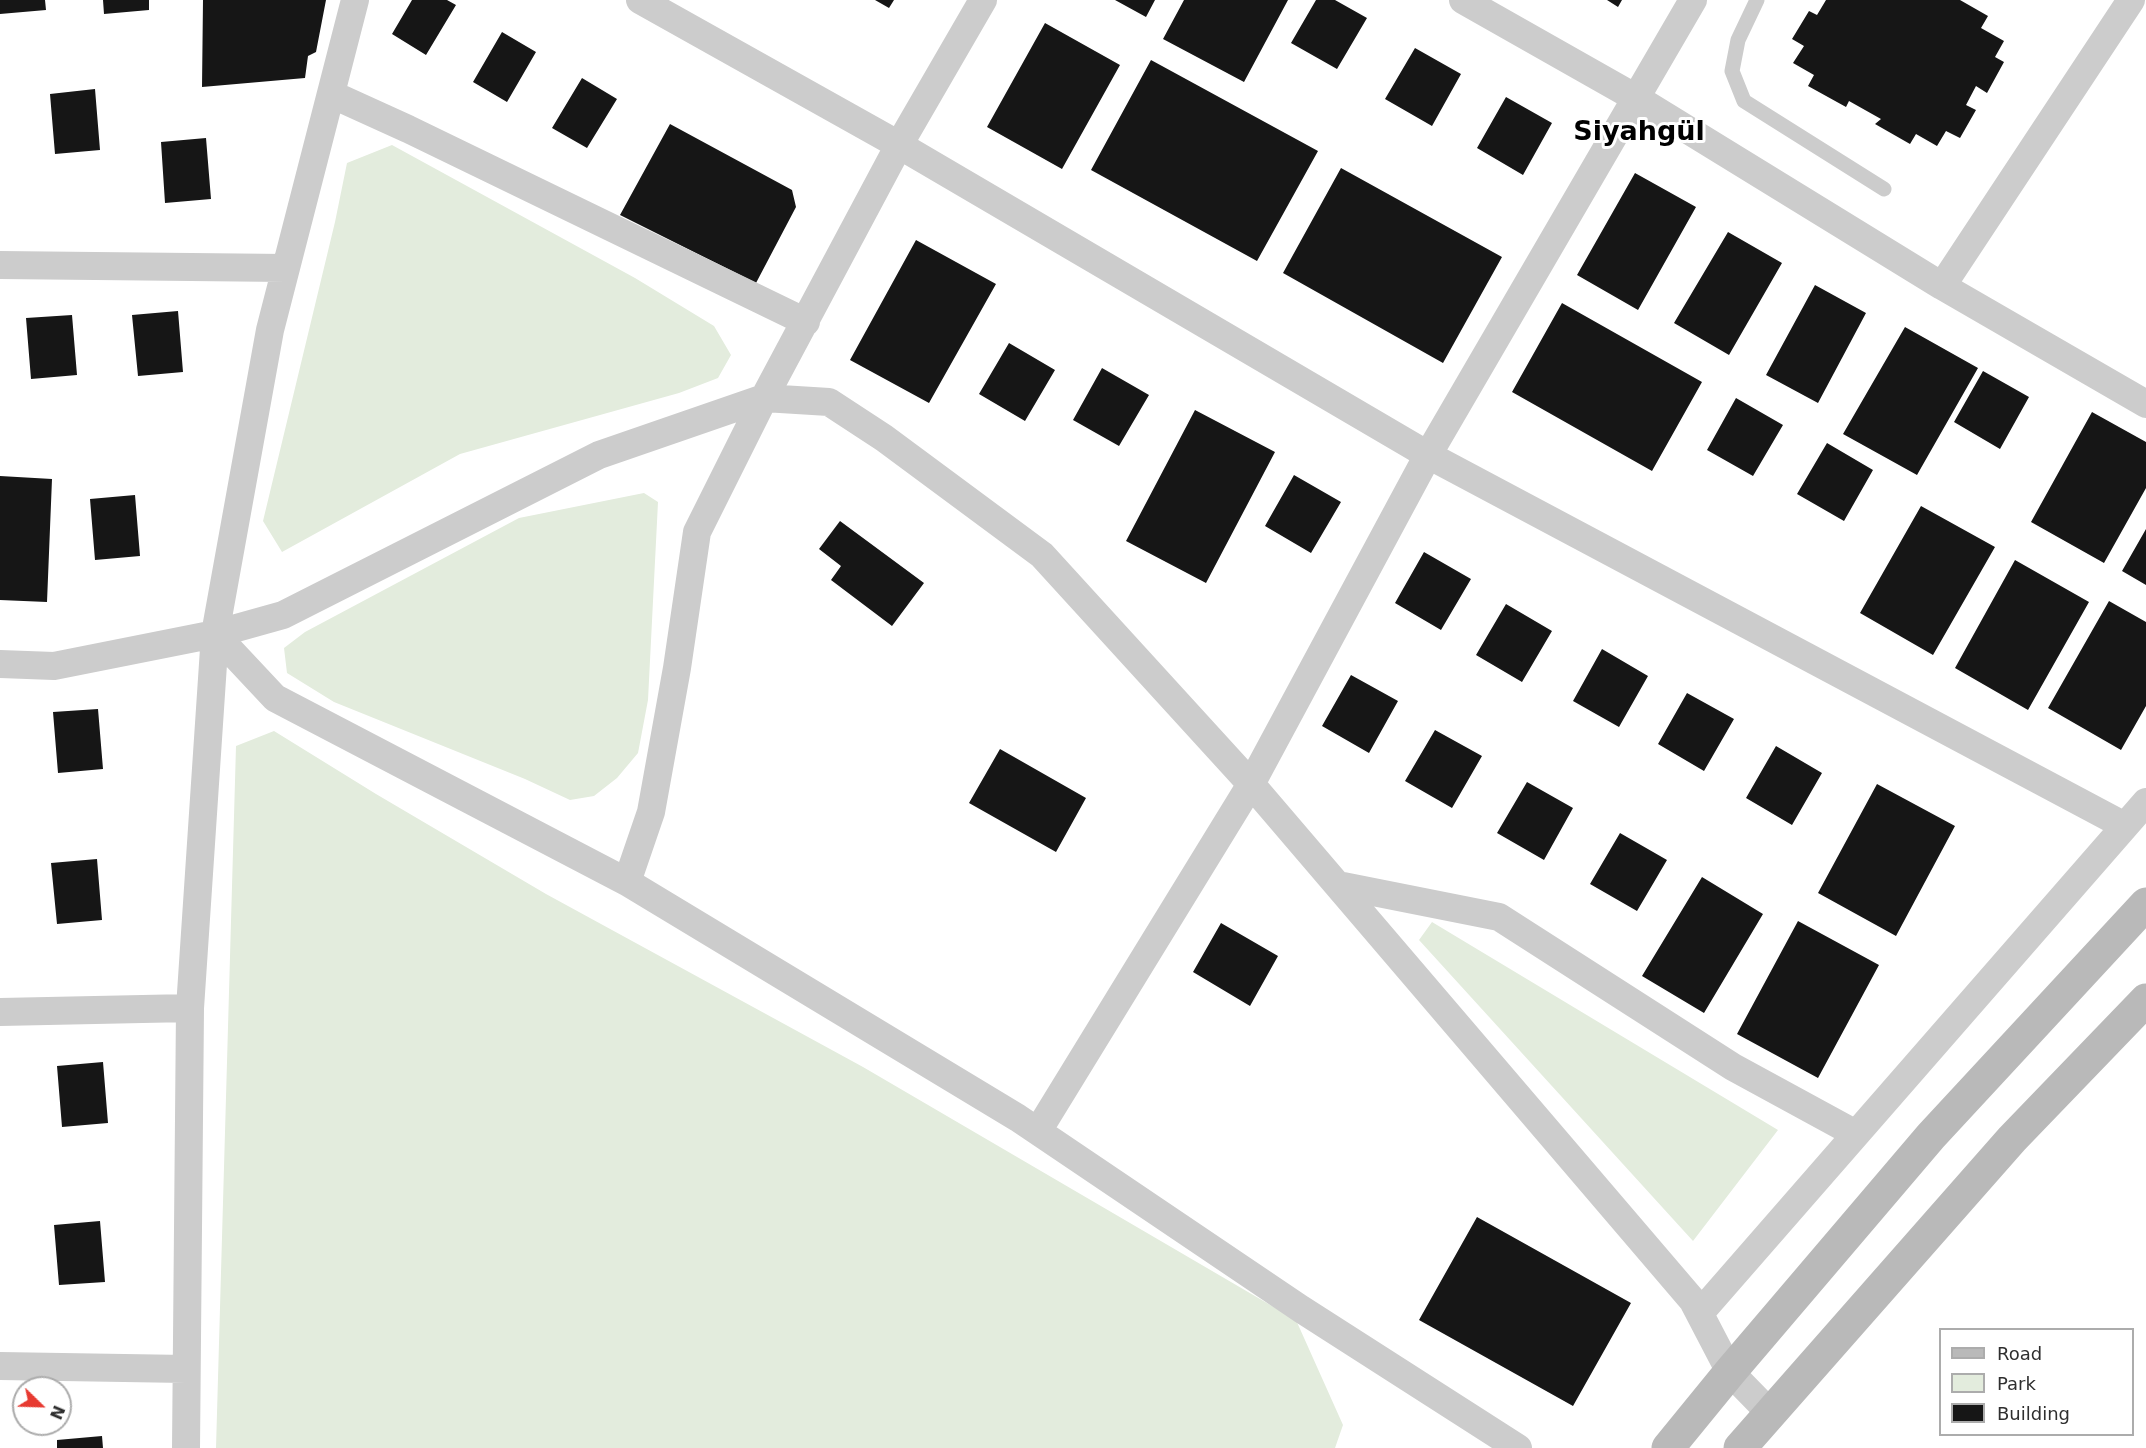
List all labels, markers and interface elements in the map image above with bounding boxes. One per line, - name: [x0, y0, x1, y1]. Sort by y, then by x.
- district label: Siyahgül: [1573, 117, 1705, 149]
- legend: [1939, 1328, 2134, 1436]
- text: Road: [1997, 1343, 2042, 1364]
- text: Park: [1997, 1373, 2036, 1394]
- north arrow: [12, 1376, 72, 1436]
- text: N: [46, 1403, 69, 1422]
- text: Building: [1997, 1403, 2070, 1424]

